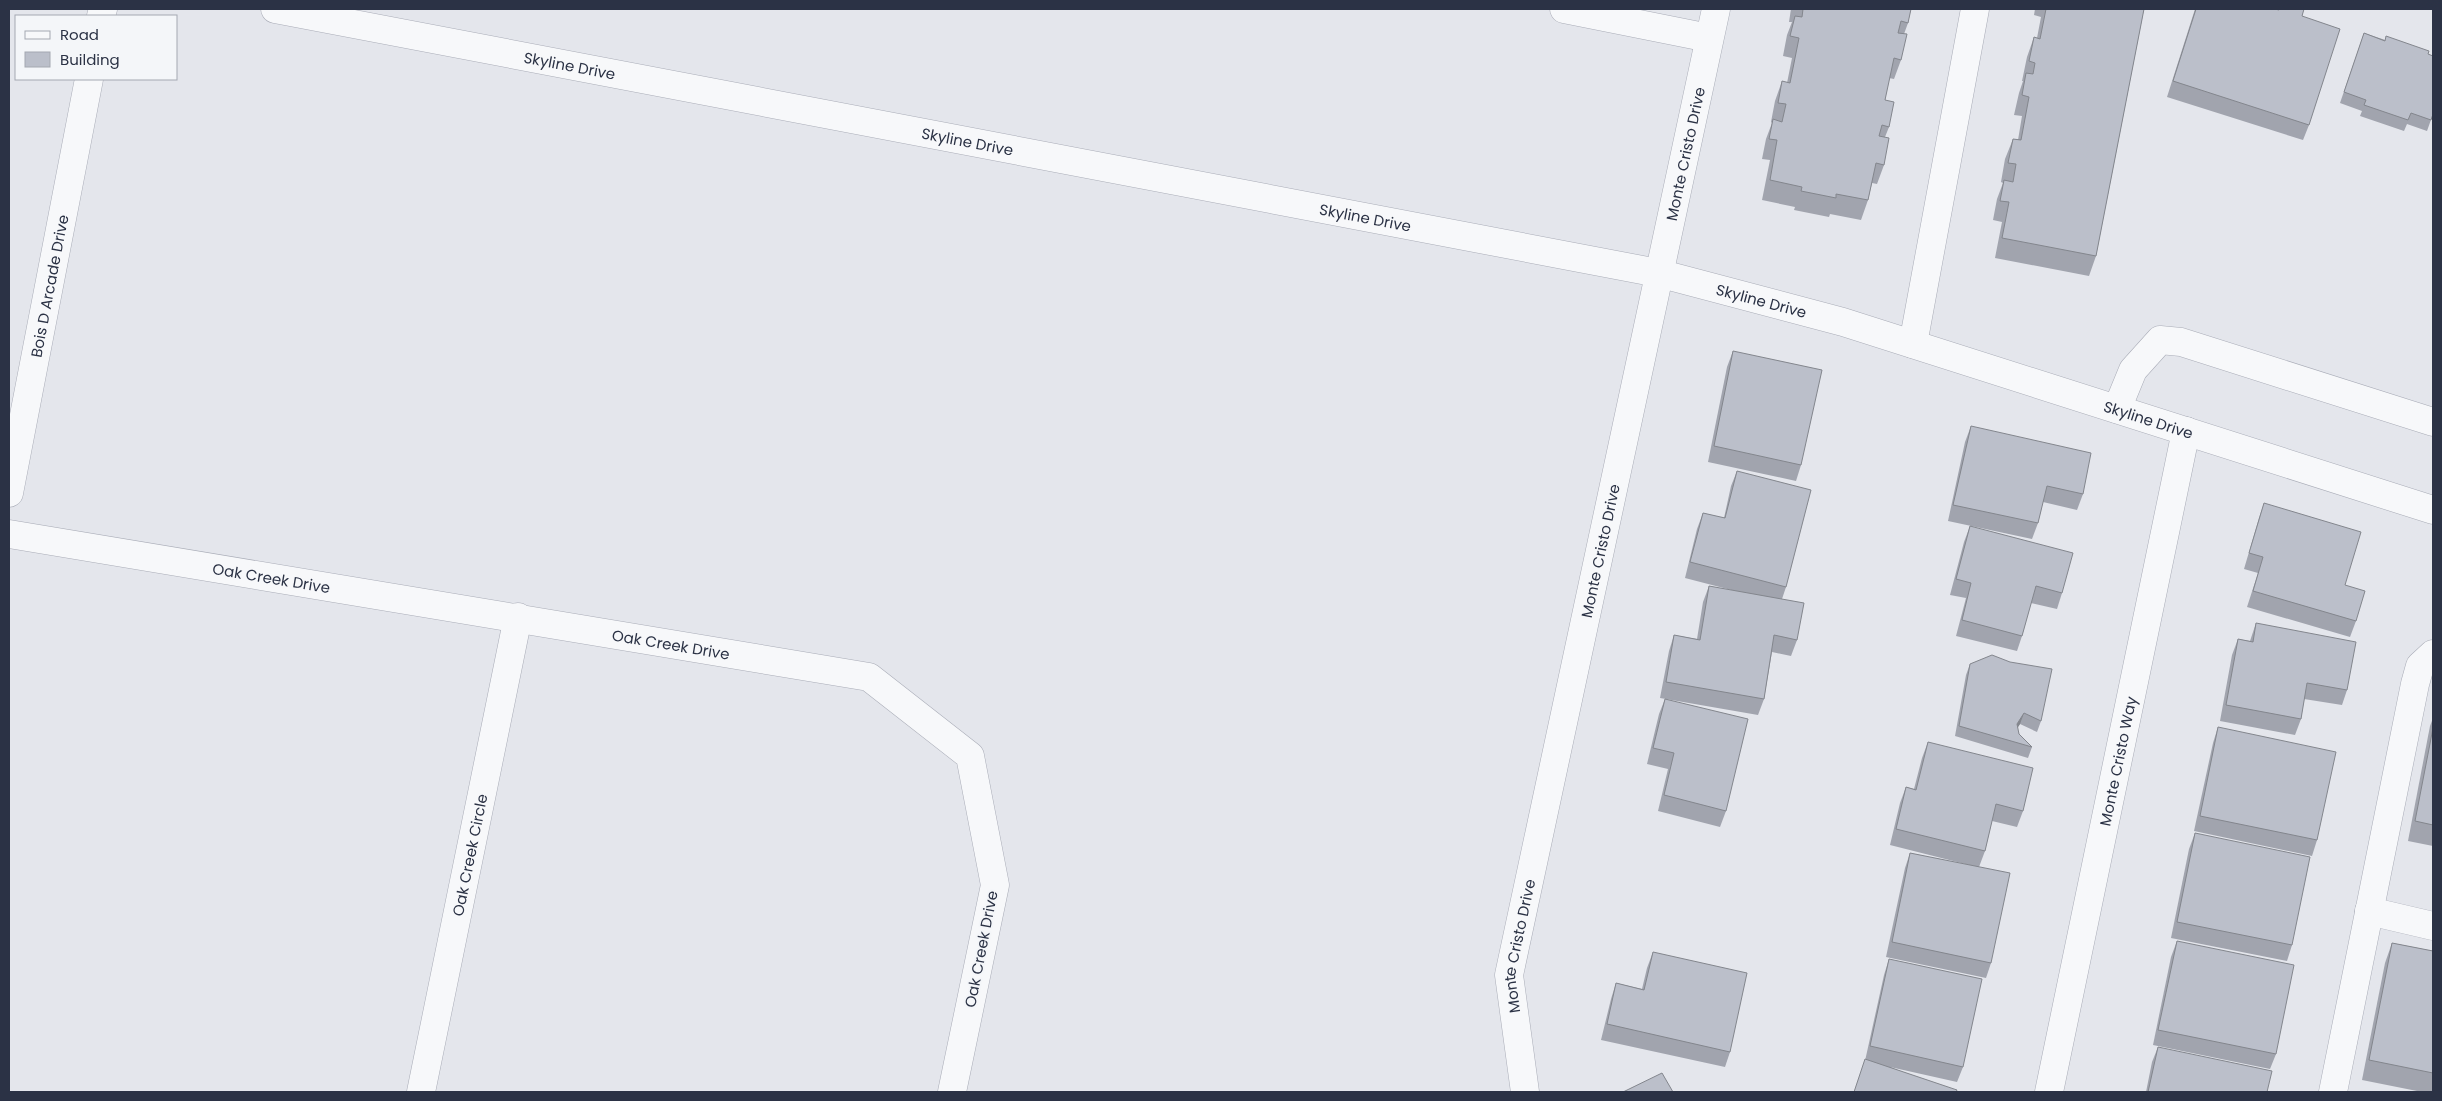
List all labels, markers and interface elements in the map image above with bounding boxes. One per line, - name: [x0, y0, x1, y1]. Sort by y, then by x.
- legend: [15, 15, 178, 80]
- text: Road: [60, 24, 99, 45]
- street label: Skyline Drive: [522, 46, 617, 84]
- text: Building: [60, 49, 120, 70]
- street label: Monte Cristo Drive: [1660, 85, 1710, 223]
- street label: Skyline Drive: [920, 122, 1015, 160]
- street label: Skyline Drive: [1318, 198, 1413, 236]
- street label: Bois D Arcade Drive: [25, 213, 73, 359]
- street label: Skyline Drive: [1714, 278, 1809, 322]
- street label: Skyline Drive: [2101, 395, 2196, 443]
- street label: Monte Cristo Drive: [1575, 482, 1624, 620]
- street label: Oak Creek Drive: [211, 558, 332, 598]
- street label: Oak Creek Drive: [611, 624, 731, 664]
- street label: Monte Cristo Way: [2094, 694, 2141, 828]
- street label: Oak Creek Circle: [447, 792, 492, 918]
- street label: Monte Cristo Drive: [1499, 877, 1540, 1014]
- street label: Oak Creek Drive: [959, 889, 1003, 1009]

